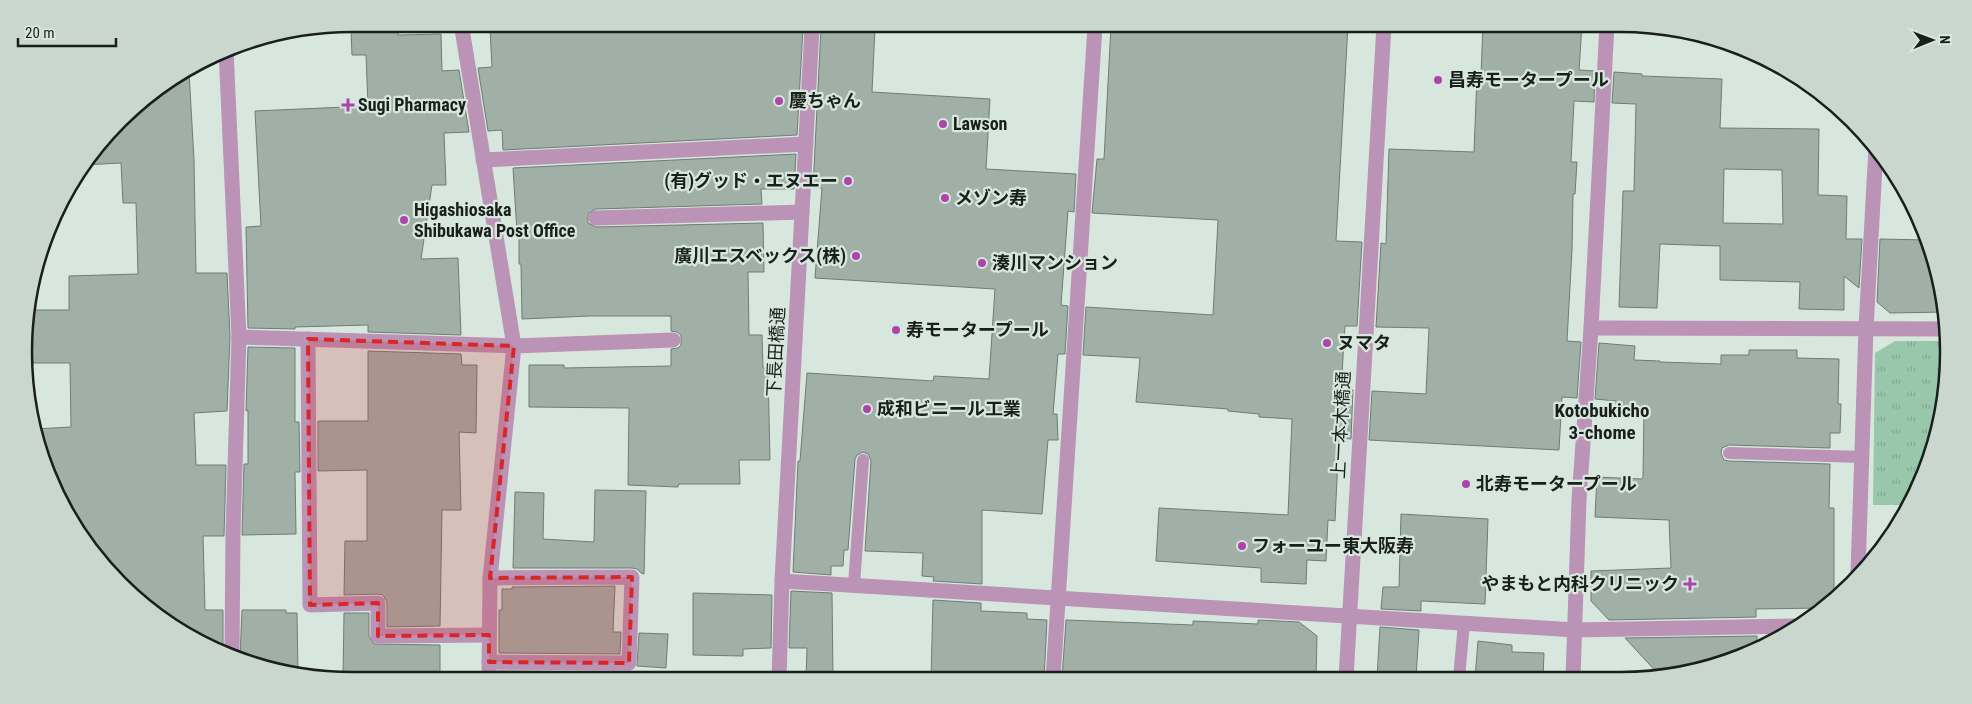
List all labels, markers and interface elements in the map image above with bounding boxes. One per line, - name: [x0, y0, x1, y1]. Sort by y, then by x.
- scale bar: [18, 15, 115, 47]
- north arrow: [1907, 15, 1957, 65]
- text: 20 m: [25, 24, 55, 42]
- text: N: [1937, 35, 1953, 44]
- place label: 昌寿モータープール: [1448, 69, 1609, 90]
- marker: 昌寿モータープール: [1432, 74, 1444, 86]
- place label: 慶ちゃん: [789, 90, 861, 111]
- place label: Sugi Pharmacy: [358, 94, 466, 115]
- marker: 慶ちゃん: [773, 95, 785, 107]
- marker: Sugi Pharmacy: [342, 99, 354, 111]
- place label: Lawson: [953, 113, 1007, 134]
- marker: Lawson: [937, 118, 949, 130]
- place label: (有)グッド・エヌエー: [664, 170, 838, 192]
- marker: (有)グッド・エヌエー: [842, 175, 854, 187]
- place label: メゾン寿: [955, 187, 1027, 208]
- marker: メゾン寿: [939, 192, 951, 204]
- place label: Higashiosaka Shibukawa Post Office: [414, 199, 576, 241]
- marker: Higashiosaka Shibukawa Post Office: [398, 214, 410, 226]
- place label: 廣川エスベックス(株): [674, 245, 846, 267]
- marker: 廣川エスベックス(株): [850, 250, 862, 262]
- place label: 湊川マンション: [992, 252, 1118, 273]
- marker: 湊川マンション: [976, 257, 988, 269]
- street label: 下長田橋通: [763, 306, 788, 397]
- place label: 寿モータープール: [906, 319, 1049, 340]
- marker: 寿モータープール: [890, 324, 902, 336]
- place label: ヌマタ: [1337, 332, 1391, 353]
- marker: ヌマタ: [1321, 337, 1333, 349]
- street label: 上一本木橋通: [1327, 370, 1354, 479]
- place label: 成和ビニール工業: [877, 398, 1021, 419]
- district label: Kotobukicho 3-chome: [1555, 399, 1649, 444]
- marker: 成和ビニール工業: [861, 403, 873, 415]
- place label: 北寿モータープール: [1476, 473, 1637, 494]
- marker: 北寿モータープール: [1460, 478, 1472, 490]
- place label: フォーユー東大阪寿: [1252, 535, 1414, 556]
- marker: フォーユー東大阪寿: [1236, 540, 1248, 552]
- place label: やまもと内科クリニック: [1481, 573, 1679, 594]
- marker: やまもと内科クリニック: [1683, 577, 1697, 591]

